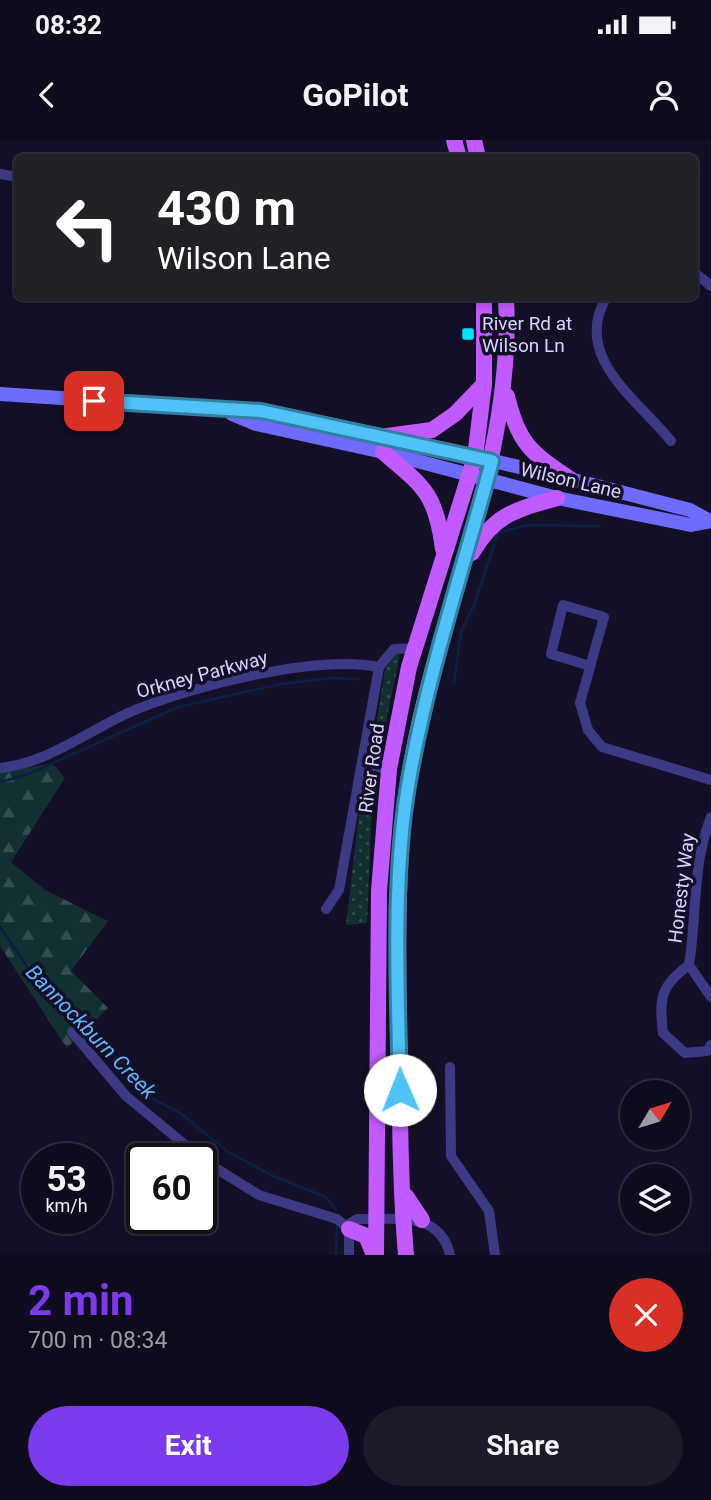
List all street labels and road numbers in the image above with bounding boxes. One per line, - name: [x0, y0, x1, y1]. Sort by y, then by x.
- street label: Wilson Lane: [518, 458, 624, 503]
- street label: Orkney Parkway: [134, 646, 270, 703]
- street label: River Road: [354, 722, 389, 814]
- street label: Honesty Way: [663, 832, 700, 944]

